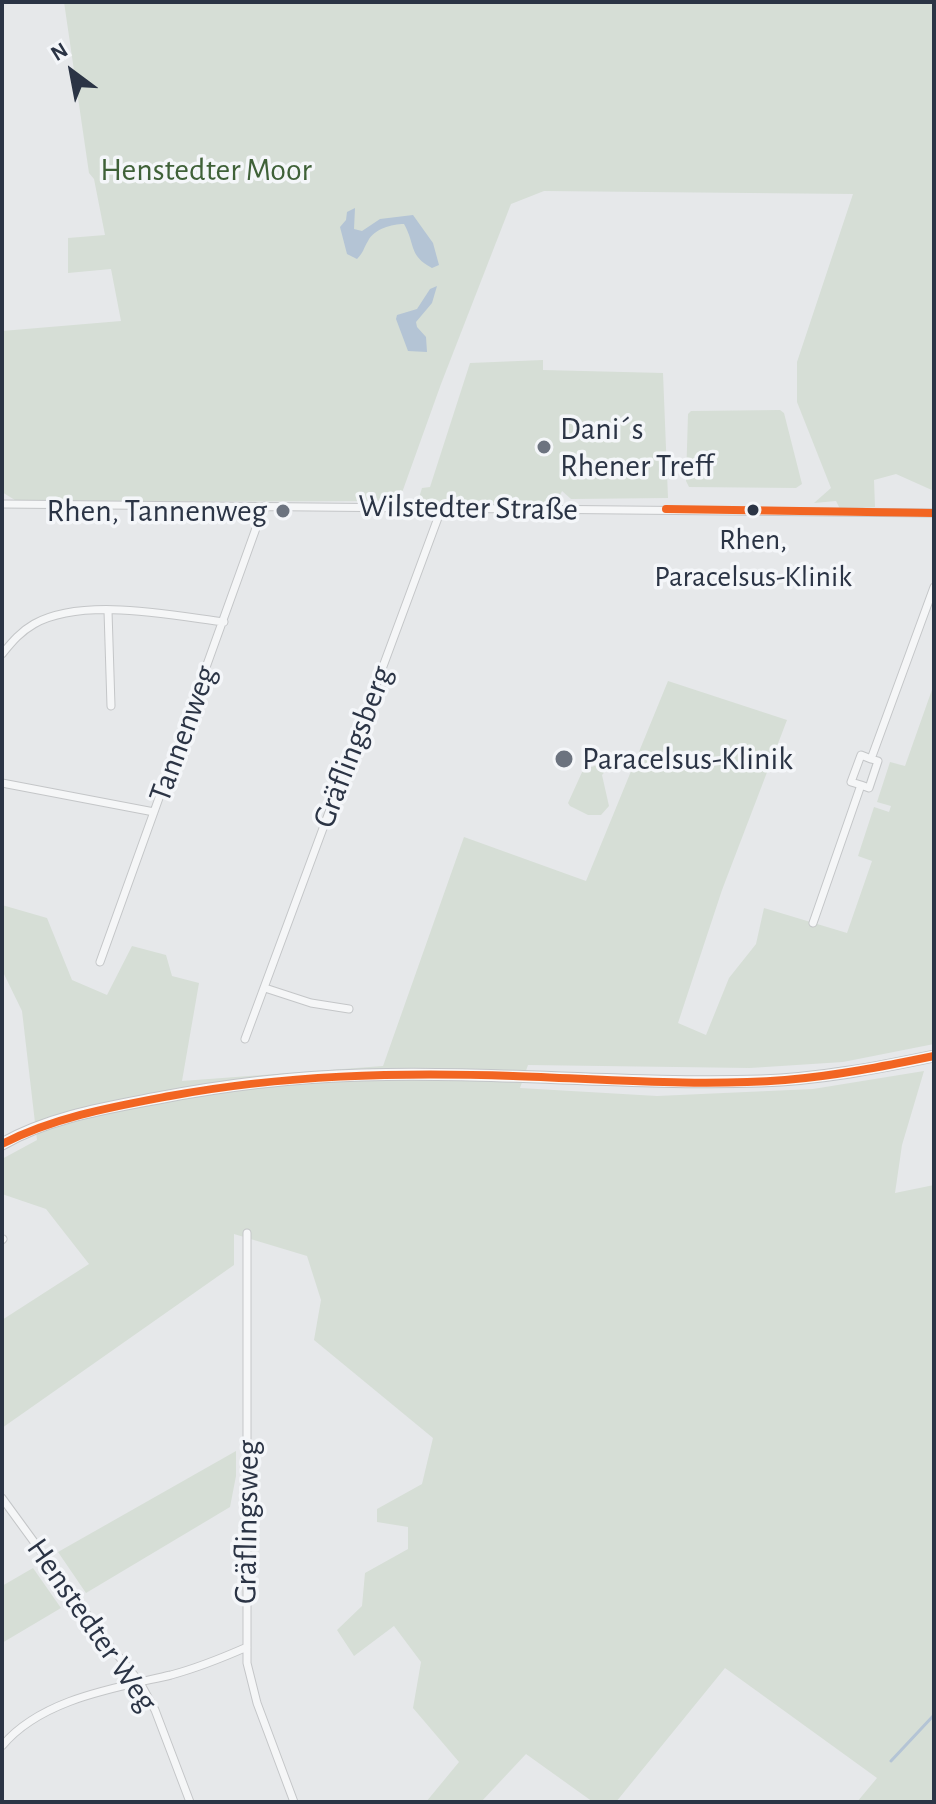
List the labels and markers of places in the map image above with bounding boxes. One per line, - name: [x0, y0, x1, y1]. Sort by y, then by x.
- place label: Dani´s Rhener Treff: [560, 410, 714, 485]
- marker: Dani´s Rhener Treff: [535, 438, 553, 456]
- place label: Rhen, Tannenweg: [47, 492, 267, 530]
- marker: Rhen, Tannenweg: [274, 502, 292, 520]
- marker: Rhen, Paracelsus-Klinik: [745, 502, 761, 518]
- place label: Rhen, Paracelsus-Klinik: [654, 522, 852, 592]
- place label: Paracelsus-Klinik: [582, 740, 793, 778]
- marker: Paracelsus-Klinik: [553, 748, 575, 770]

